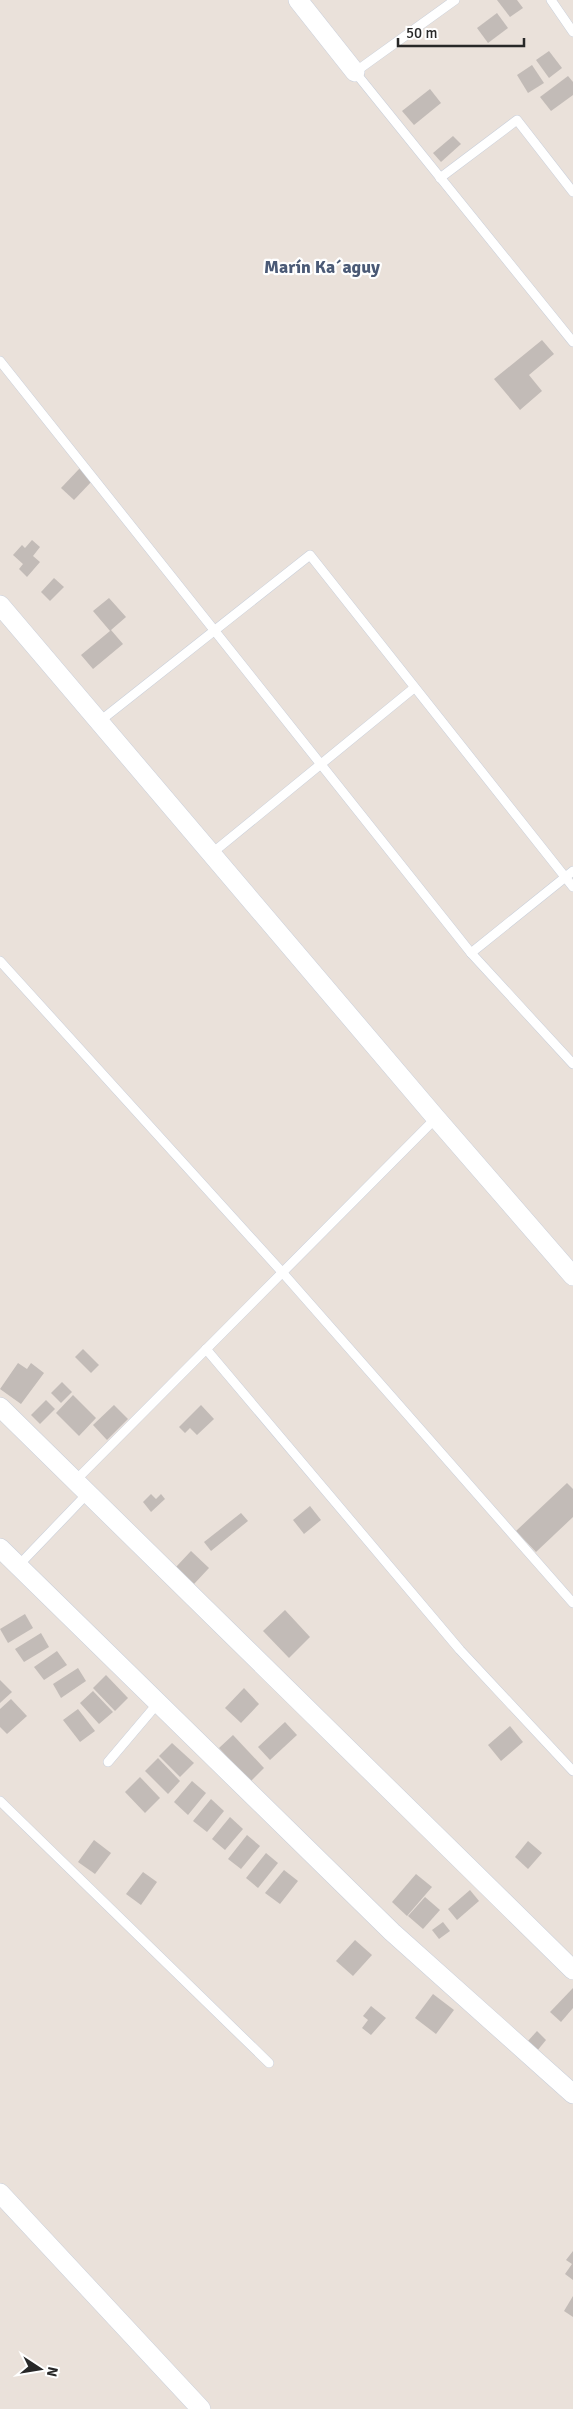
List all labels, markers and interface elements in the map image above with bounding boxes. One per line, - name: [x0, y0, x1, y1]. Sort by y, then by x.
- scale bar: [398, 15, 524, 47]
- text: 50 m: [406, 24, 437, 42]
- district label: Marín Ka´aguy: [264, 256, 380, 278]
- north arrow: [15, 2344, 65, 2394]
- text: N: [43, 2365, 62, 2378]

